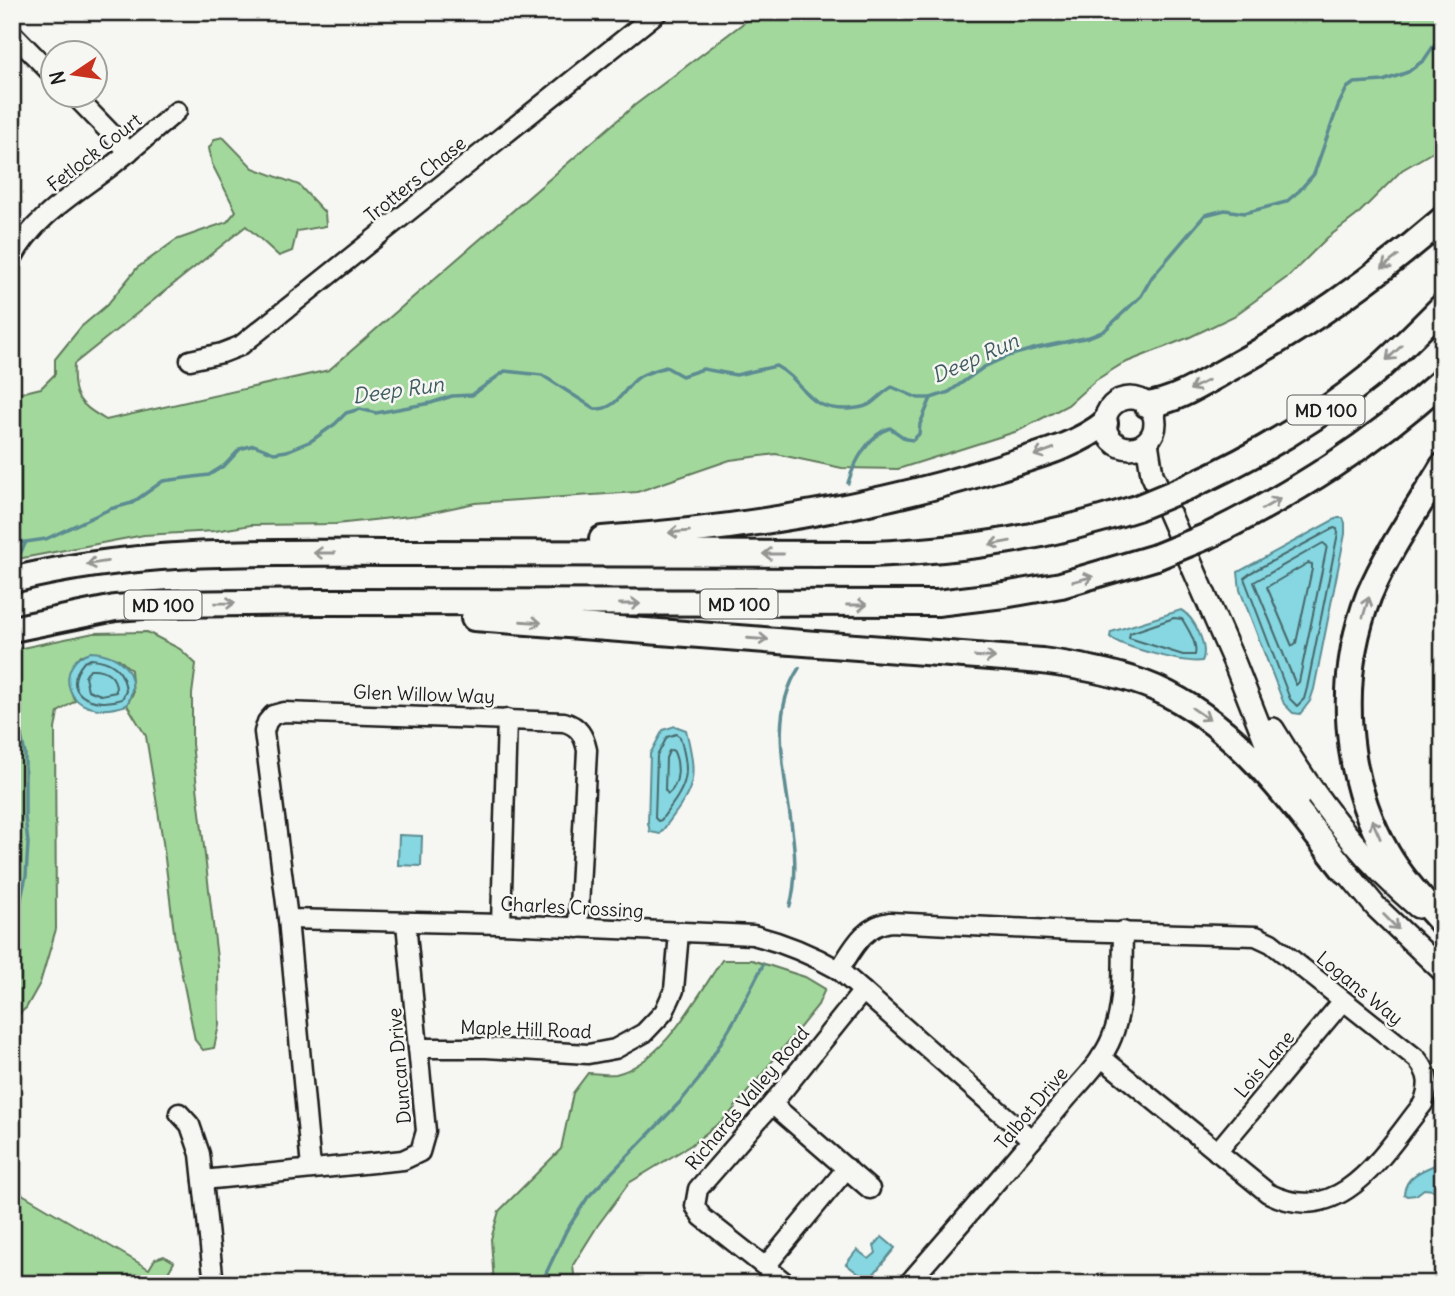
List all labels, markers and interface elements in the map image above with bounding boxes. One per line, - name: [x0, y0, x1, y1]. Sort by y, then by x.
- north arrow: [38, 38, 108, 108]
- text: N: [44, 69, 71, 87]
- street label: Fetlock Court: [42, 108, 146, 196]
- street label: Trotters Chase: [359, 131, 471, 227]
- one-way arrow: [1381, 254, 1399, 269]
- water label: Deep Run: [927, 327, 1023, 389]
- one-way arrow: [1386, 345, 1403, 362]
- water label: Deep Run: [350, 370, 446, 410]
- one-way arrow: [1189, 379, 1210, 392]
- road number: MD 100: [1288, 396, 1364, 424]
- one-way arrow: [1034, 447, 1056, 459]
- one-way arrow: [1260, 497, 1281, 510]
- one-way arrow: [669, 526, 691, 539]
- one-way arrow: [989, 537, 1012, 550]
- one-way arrow: [313, 546, 336, 560]
- one-way arrow: [762, 547, 785, 561]
- one-way arrow: [86, 556, 109, 569]
- one-way arrow: [1071, 572, 1094, 585]
- road number: MD 100: [124, 590, 202, 620]
- road number: MD 100: [700, 590, 778, 618]
- one-way arrow: [1360, 596, 1373, 618]
- one-way arrow: [213, 597, 236, 610]
- one-way arrow: [618, 597, 641, 611]
- one-way arrow: [846, 598, 869, 611]
- one-way arrow: [519, 616, 542, 629]
- one-way arrow: [746, 633, 769, 646]
- one-way arrow: [973, 651, 995, 664]
- street label: Glen Willow Way: [353, 680, 495, 708]
- one-way arrow: [1191, 707, 1211, 721]
- one-way arrow: [1369, 818, 1382, 840]
- street label: Charles Crossing: [500, 891, 644, 923]
- one-way arrow: [1382, 913, 1399, 930]
- street label: Logans Way: [1312, 946, 1408, 1030]
- street label: Duncan Drive: [382, 1007, 416, 1125]
- street label: Maple Hill Road: [460, 1015, 592, 1043]
- street label: Richards Valley Road: [680, 1021, 814, 1175]
- street label: Lois Lane: [1229, 1025, 1299, 1103]
- street label: Talbot Drive: [989, 1062, 1073, 1154]

